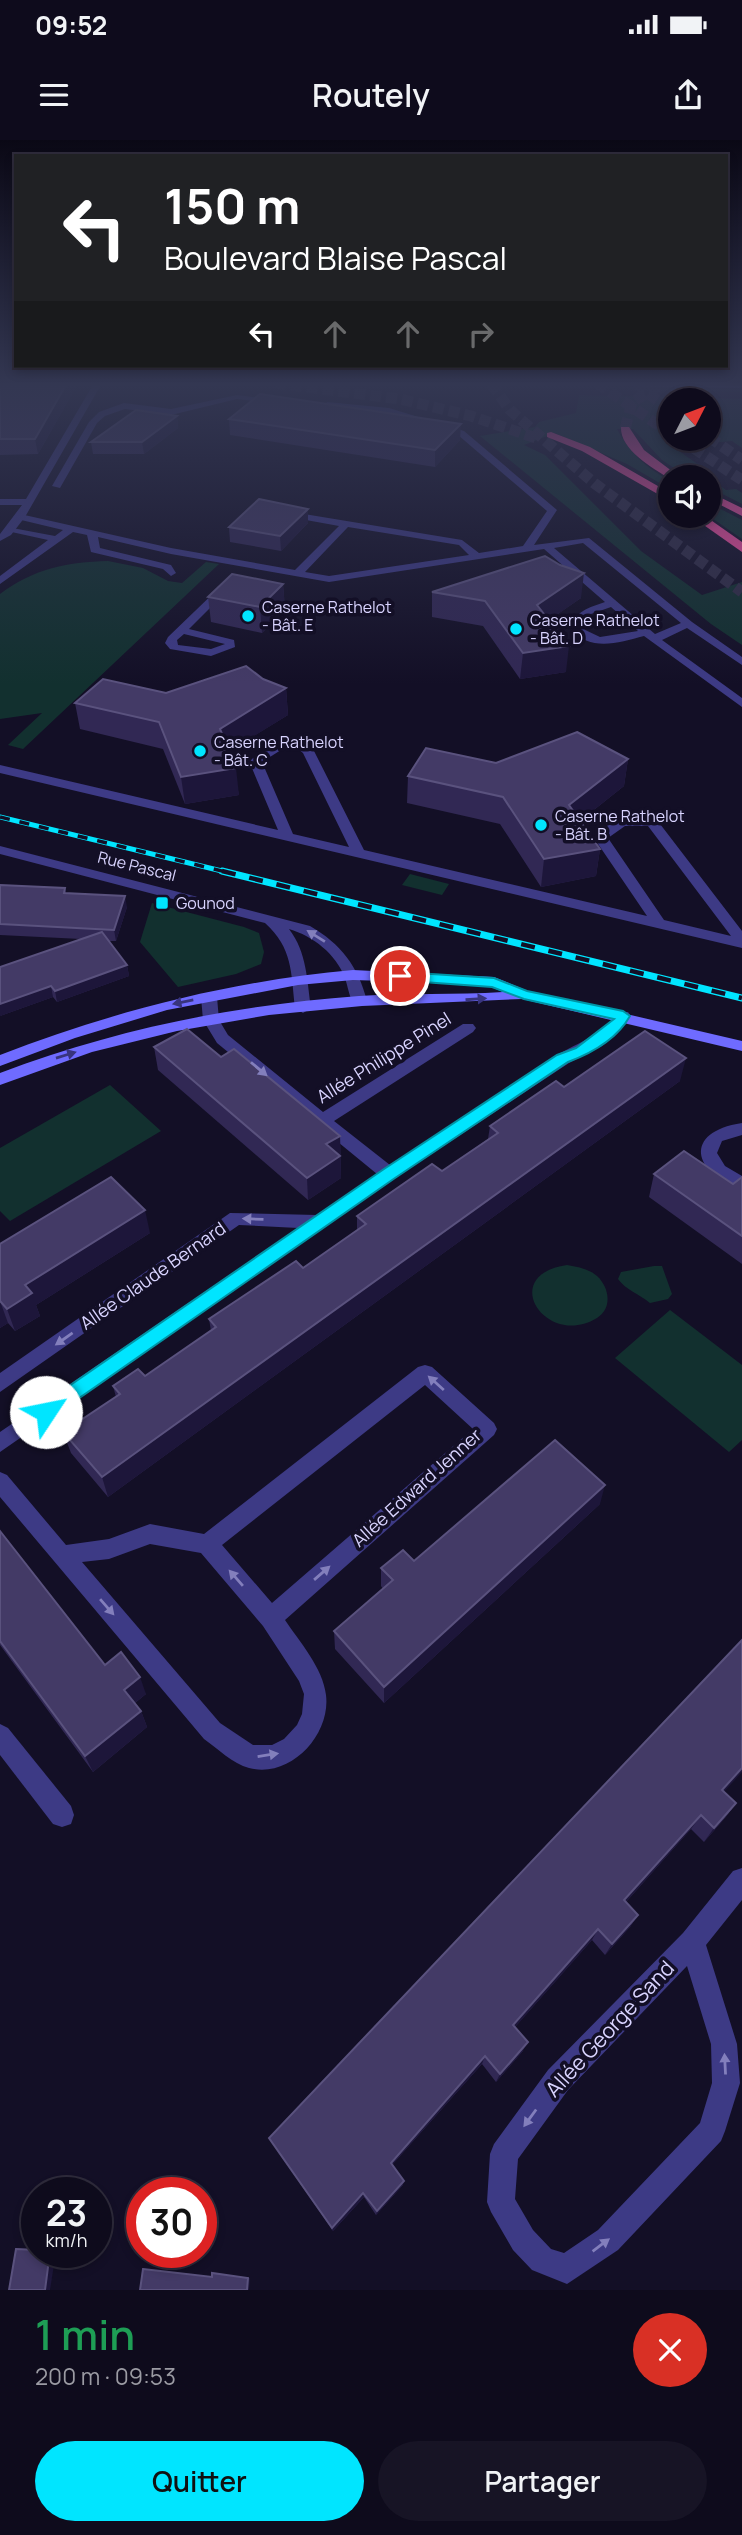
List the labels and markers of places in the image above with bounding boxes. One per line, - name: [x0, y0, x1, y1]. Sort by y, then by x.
- place label: Caserne Rathelot - Bât. E: [262, 596, 392, 636]
- marker: Caserne Rathelot - Bât. E: [240, 608, 256, 624]
- place label: Caserne Rathelot - Bât. D: [530, 609, 660, 649]
- marker: Caserne Rathelot - Bât. D: [508, 621, 524, 637]
- place label: Caserne Rathelot - Bât. C: [214, 731, 344, 771]
- marker: Caserne Rathelot - Bât. C: [192, 743, 208, 759]
- place label: Caserne Rathelot - Bât. B: [555, 805, 685, 845]
- marker: Caserne Rathelot - Bât. B: [533, 817, 549, 833]
- place label: Gounod: [176, 892, 235, 914]
- marker: Gounod: [154, 895, 170, 911]
- pin: [370, 946, 430, 1006]

